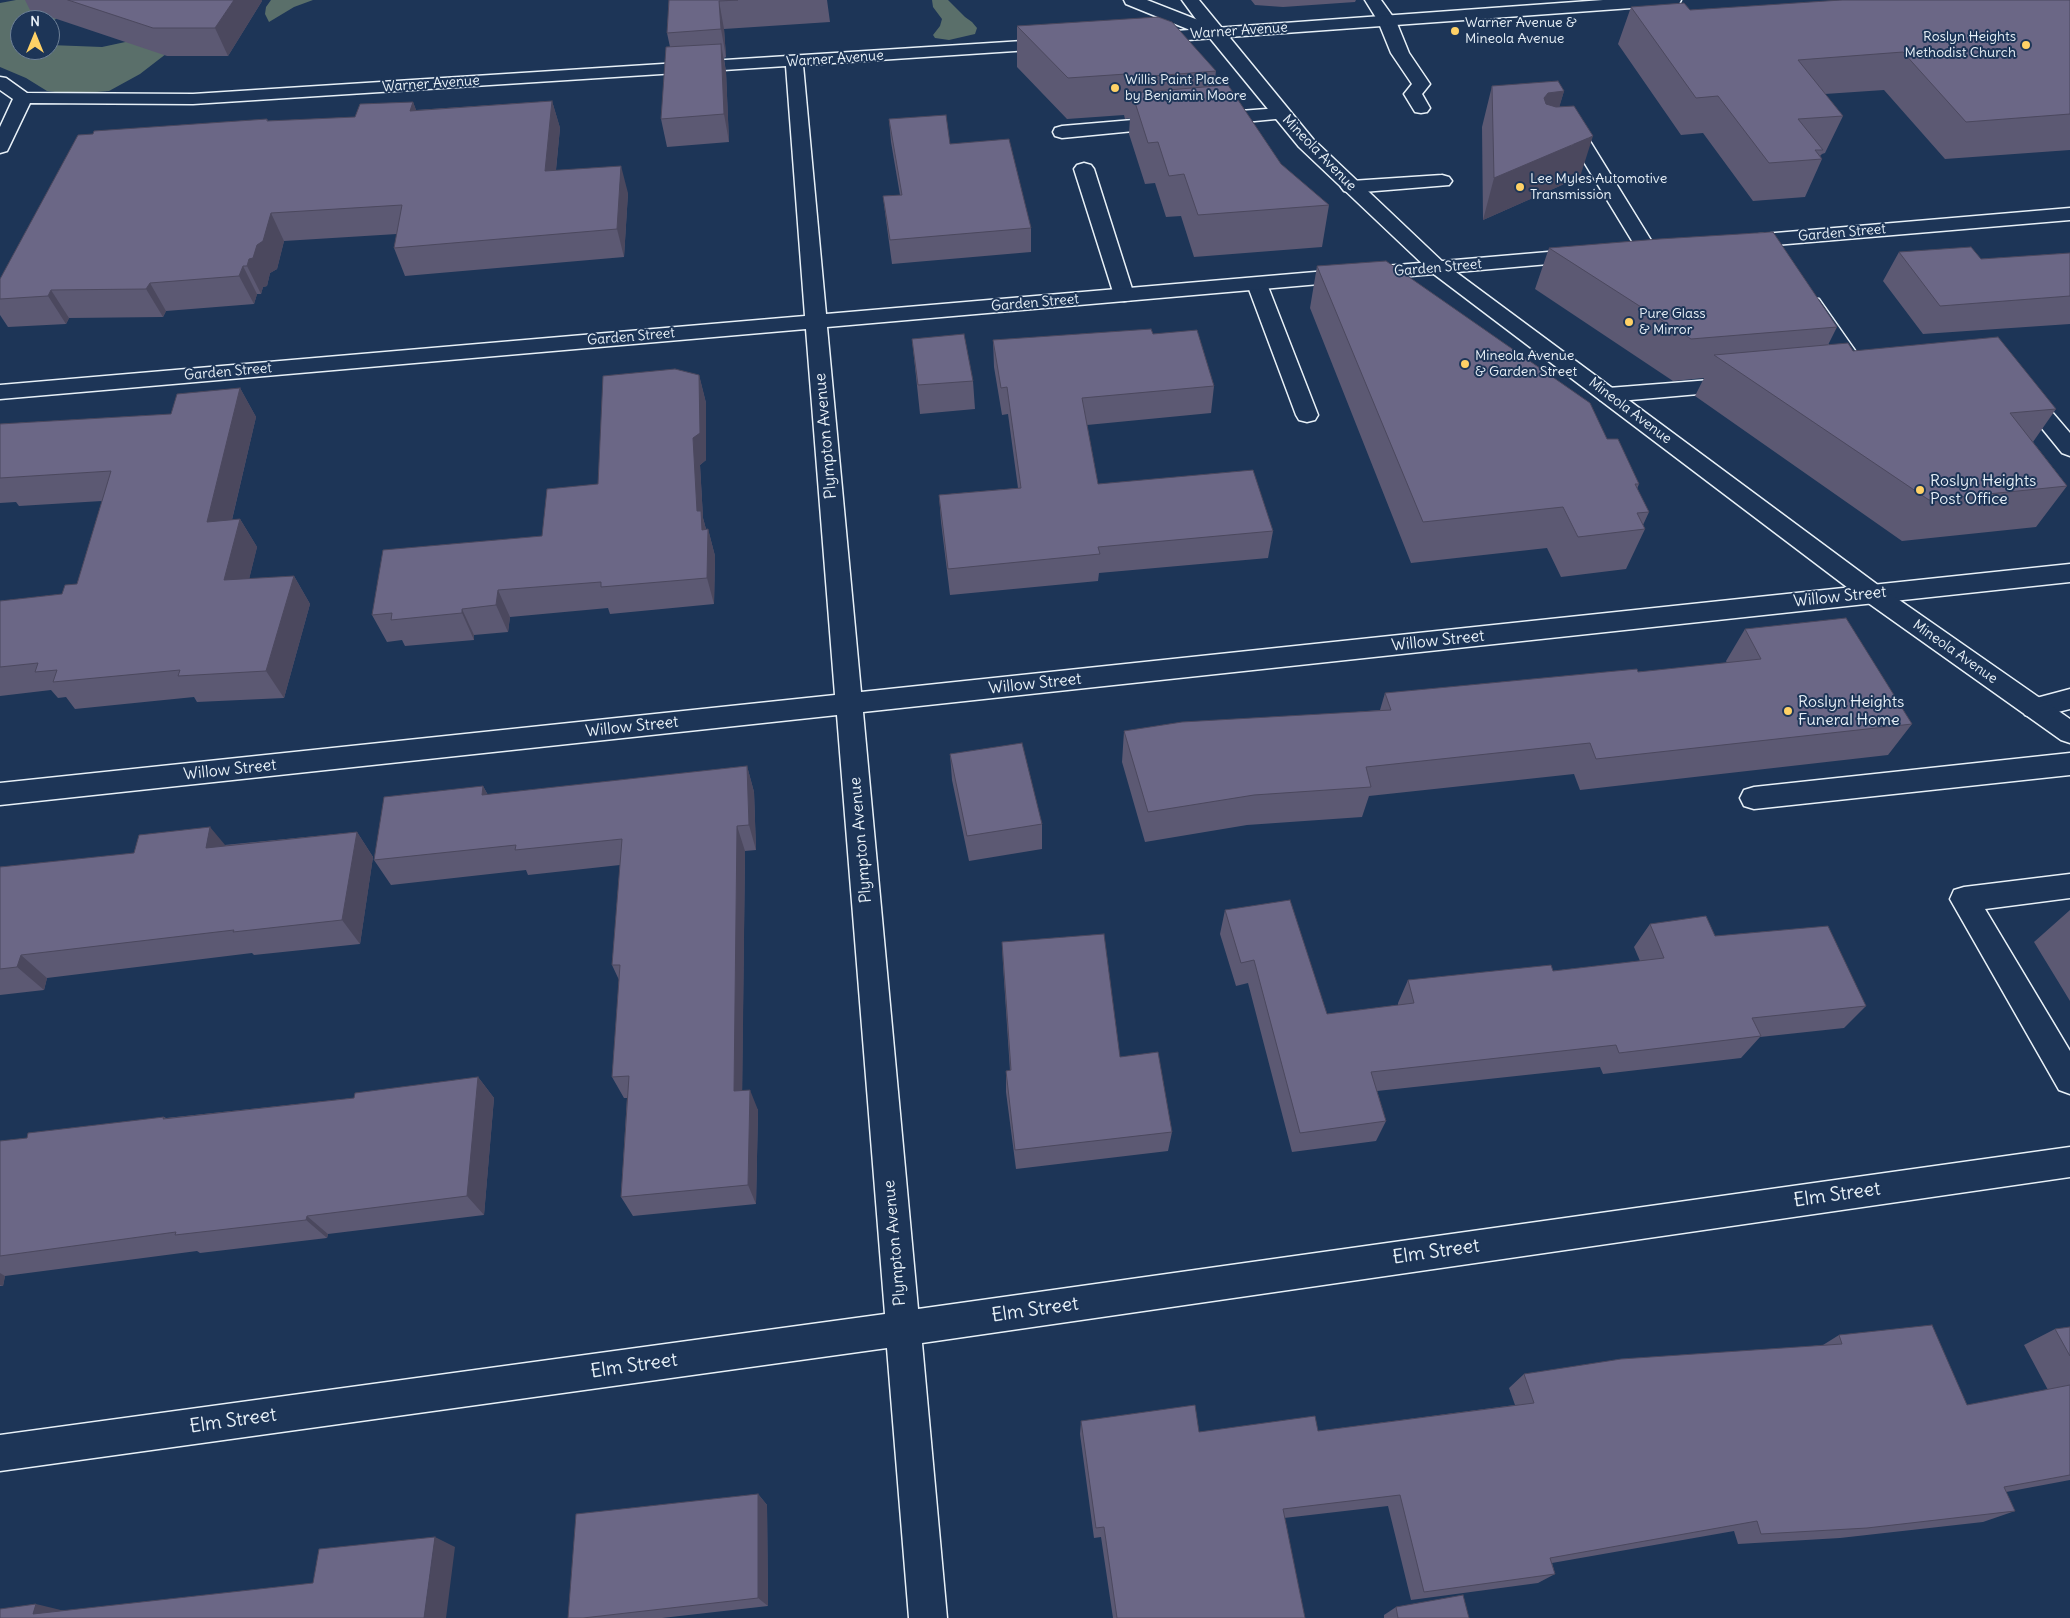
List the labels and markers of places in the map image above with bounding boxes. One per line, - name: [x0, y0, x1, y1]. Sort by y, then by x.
- place label: Warner Avenue & Mineola Avenue: [1465, 15, 1577, 48]
- marker: Warner Avenue & Mineola Avenue: [1449, 25, 1461, 37]
- place label: Roslyn Heights Methodist Church: [1905, 29, 2016, 62]
- marker: Roslyn Heights Methodist Church: [2020, 39, 2032, 51]
- place label: Willis Paint Place by Benjamin Moore: [1125, 72, 1247, 104]
- marker: Willis Paint Place by Benjamin Moore: [1109, 82, 1121, 94]
- place label: Lee Myles Automotive Transmission: [1530, 171, 1667, 203]
- marker: Lee Myles Automotive Transmission: [1514, 181, 1526, 193]
- place label: Pure Glass & Mirror: [1639, 306, 1706, 338]
- marker: Pure Glass & Mirror: [1623, 316, 1635, 328]
- place label: Mineola Avenue & Garden Street: [1475, 348, 1577, 381]
- marker: Mineola Avenue & Garden Street: [1459, 358, 1471, 370]
- place label: Roslyn Heights Post Office: [1930, 471, 2036, 509]
- marker: Roslyn Heights Post Office: [1914, 484, 1926, 496]
- place label: Roslyn Heights Funeral Home: [1798, 692, 1904, 730]
- marker: Roslyn Heights Funeral Home: [1782, 705, 1794, 717]

